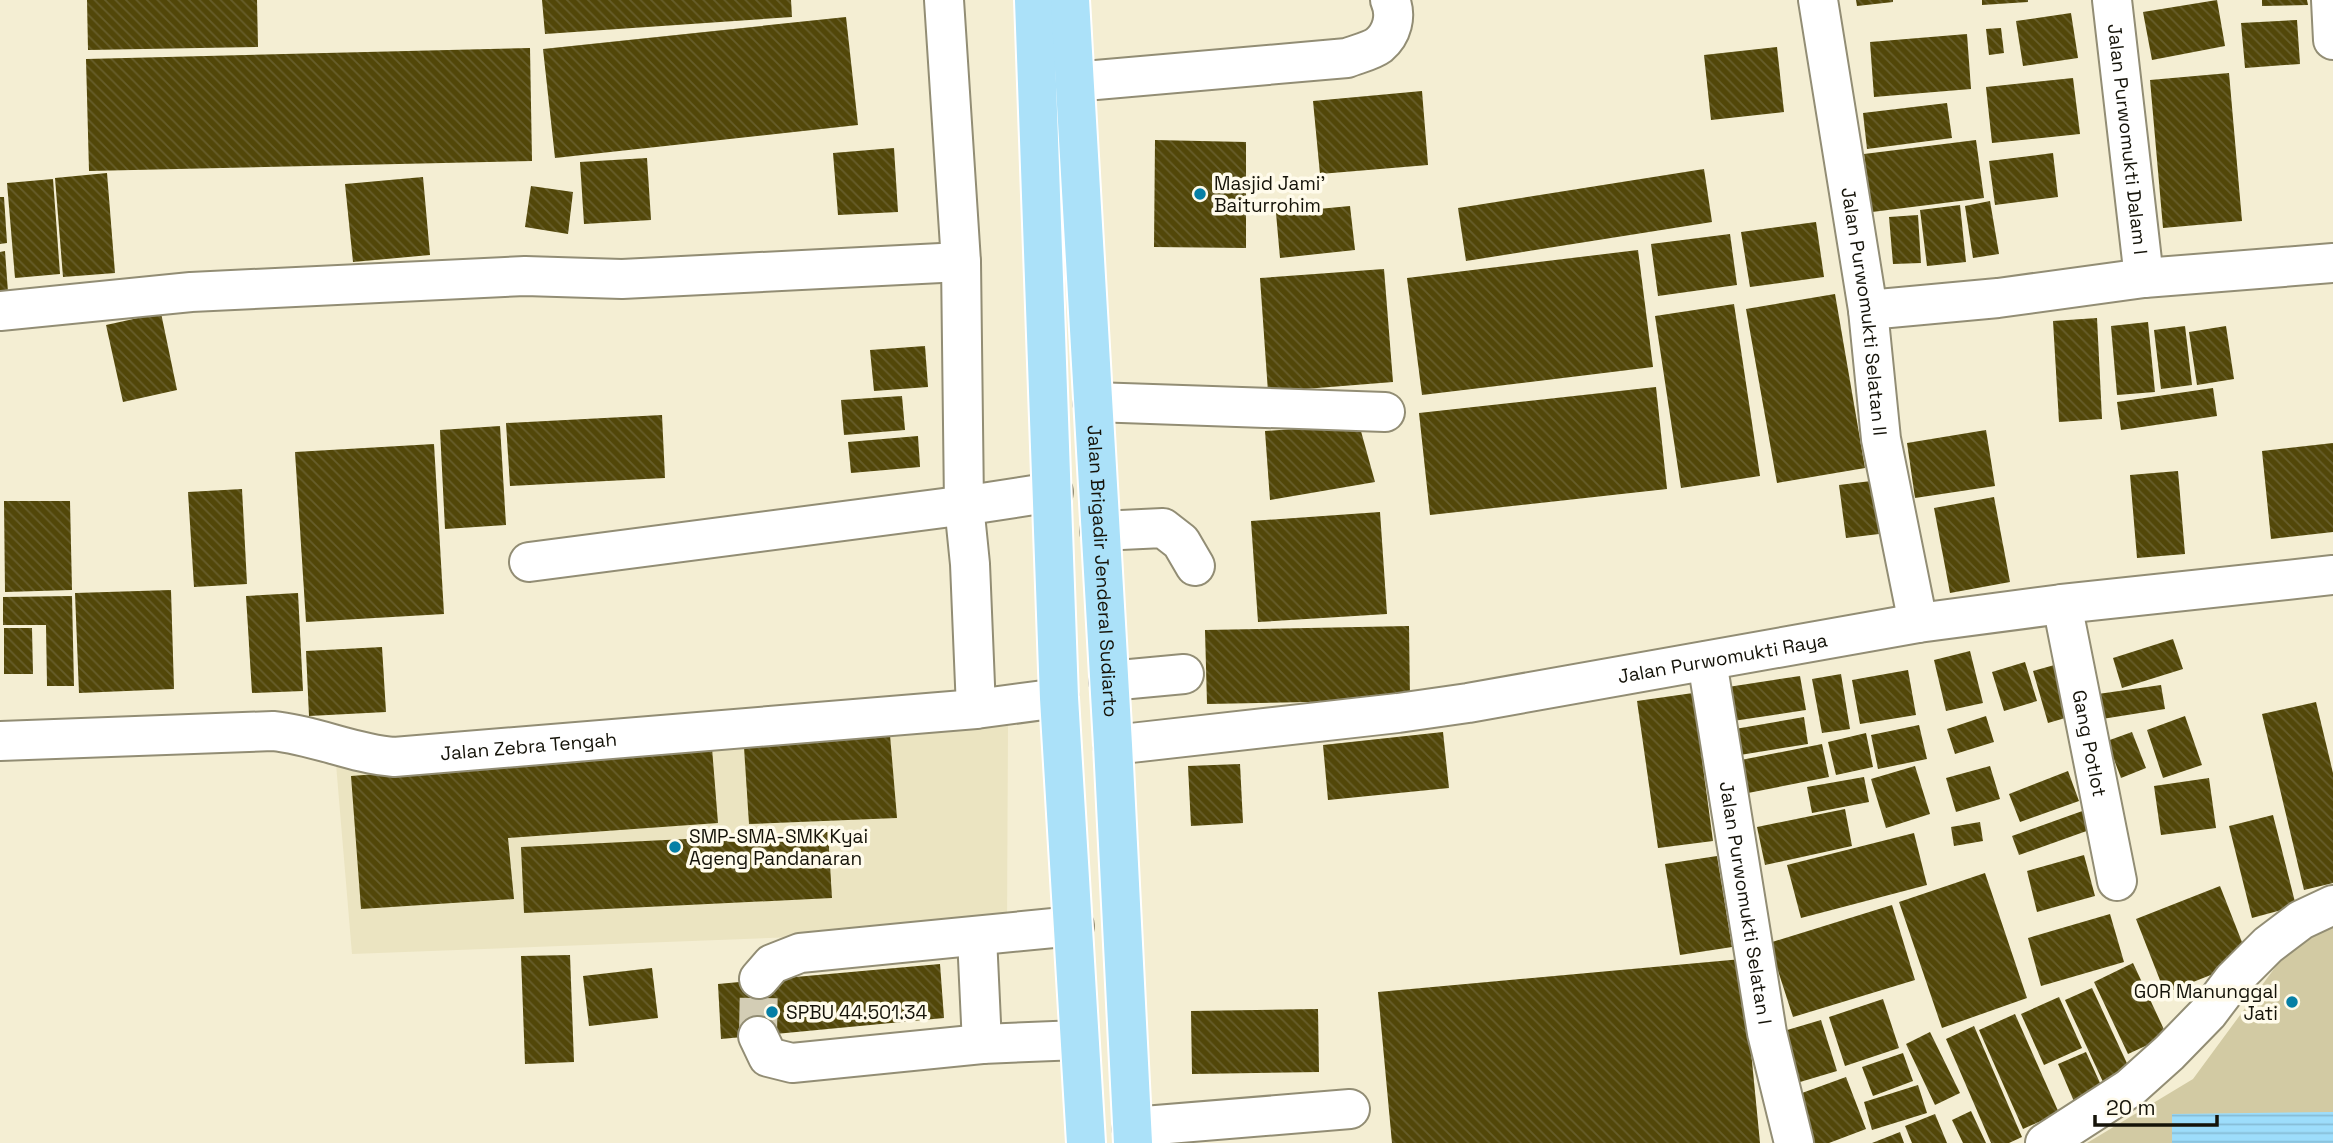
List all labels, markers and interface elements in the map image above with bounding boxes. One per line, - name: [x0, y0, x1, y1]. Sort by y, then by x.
- street label: Jalan Purwomukti Dalam I: [2102, 22, 2154, 256]
- place label: Masjid Jami' Baiturrohim: [1214, 171, 1325, 218]
- street label: Jalan Purwomukti Selatan II: [1836, 185, 1893, 437]
- marker: Masjid Jami' Baiturrohim: [1192, 186, 1208, 202]
- street label: Jalan Brigadir Jenderal Sudiarto: [1082, 424, 1124, 718]
- street label: Jalan Purwomukti Raya: [1616, 627, 1829, 689]
- street label: Gang Potlot: [2067, 688, 2112, 799]
- street label: Jalan Zebra Tengah: [439, 726, 618, 766]
- street label: Jalan Purwomukti Selatan I: [1714, 779, 1778, 1026]
- place label: SMP-SMA-SMK Kyai Ageng Pandanaran: [689, 824, 868, 871]
- marker: SMP-SMA-SMK Kyai Ageng Pandanaran: [667, 839, 683, 855]
- place label: GOR Manunggal Jati: [2134, 979, 2278, 1026]
- marker: GOR Manunggal Jati: [2284, 994, 2300, 1010]
- place label: SPBU 44.501.34: [786, 1000, 927, 1025]
- marker: SPBU 44.501.34: [764, 1004, 780, 1020]
- scale bar: [2095, 1084, 2218, 1128]
- text: 20 m: [2106, 1094, 2156, 1121]

